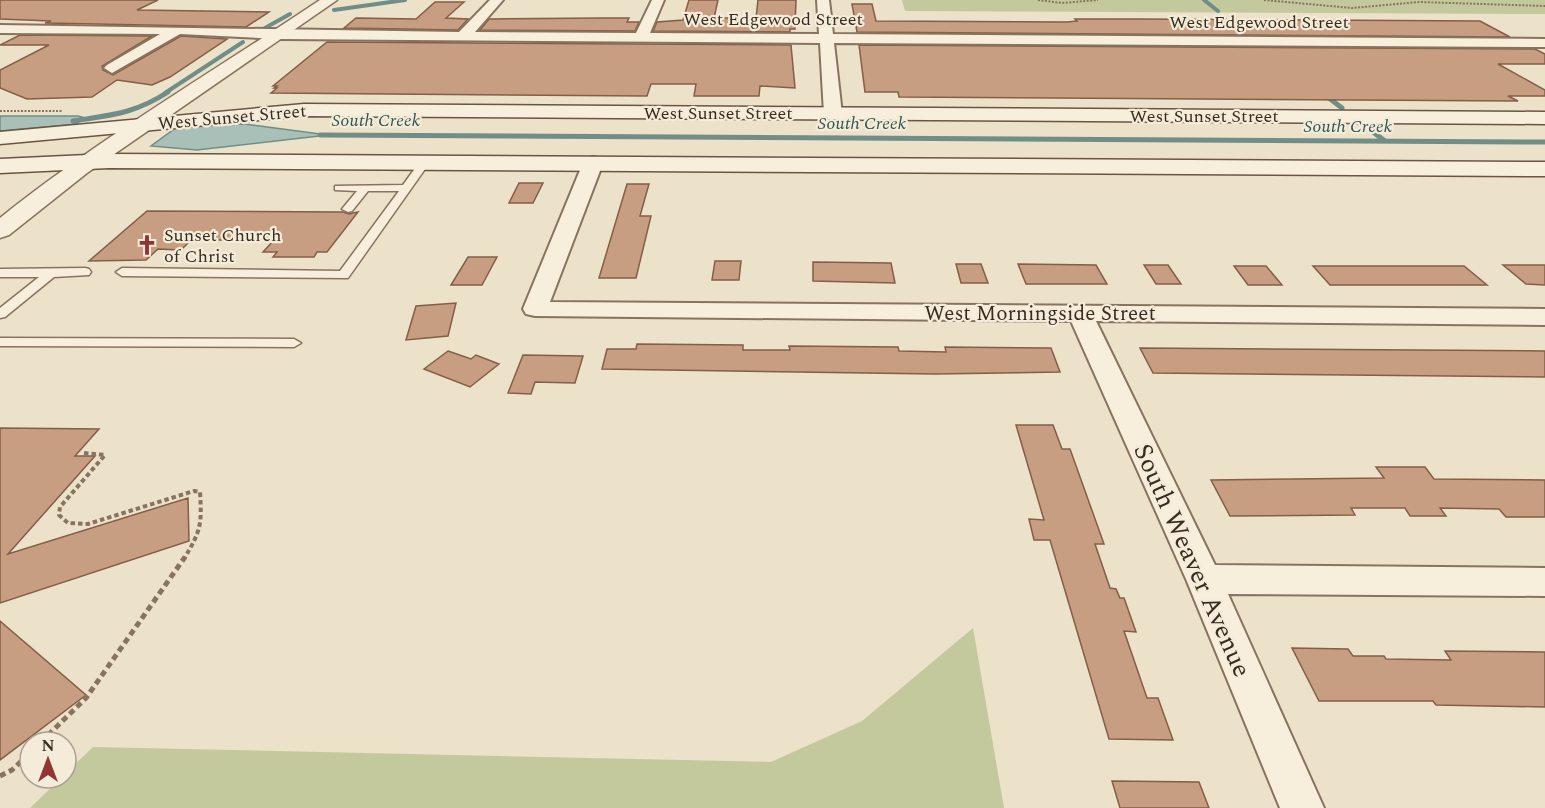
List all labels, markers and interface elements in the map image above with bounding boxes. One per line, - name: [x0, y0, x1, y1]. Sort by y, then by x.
- street label: West Edgewood Street: [683, 6, 863, 33]
- street label: West Edgewood Street: [1169, 9, 1349, 36]
- street label: West Sunset Street: [157, 98, 308, 137]
- street label: West Sunset Street: [643, 100, 793, 127]
- street label: West Sunset Street: [1129, 103, 1279, 130]
- water label: South Creek: [332, 107, 421, 134]
- water label: South Creek: [818, 110, 907, 137]
- water label: South Creek: [1304, 113, 1393, 140]
- place label: Sunset Church of Christ: [164, 222, 281, 270]
- church icon: Sunset Church of Christ: [135, 233, 159, 257]
- street label: West Morningside Street: [924, 298, 1156, 330]
- street label: South Weaver Avenue: [1123, 437, 1262, 684]
- north arrow: [18, 730, 78, 790]
- text: N: [41, 734, 55, 758]

